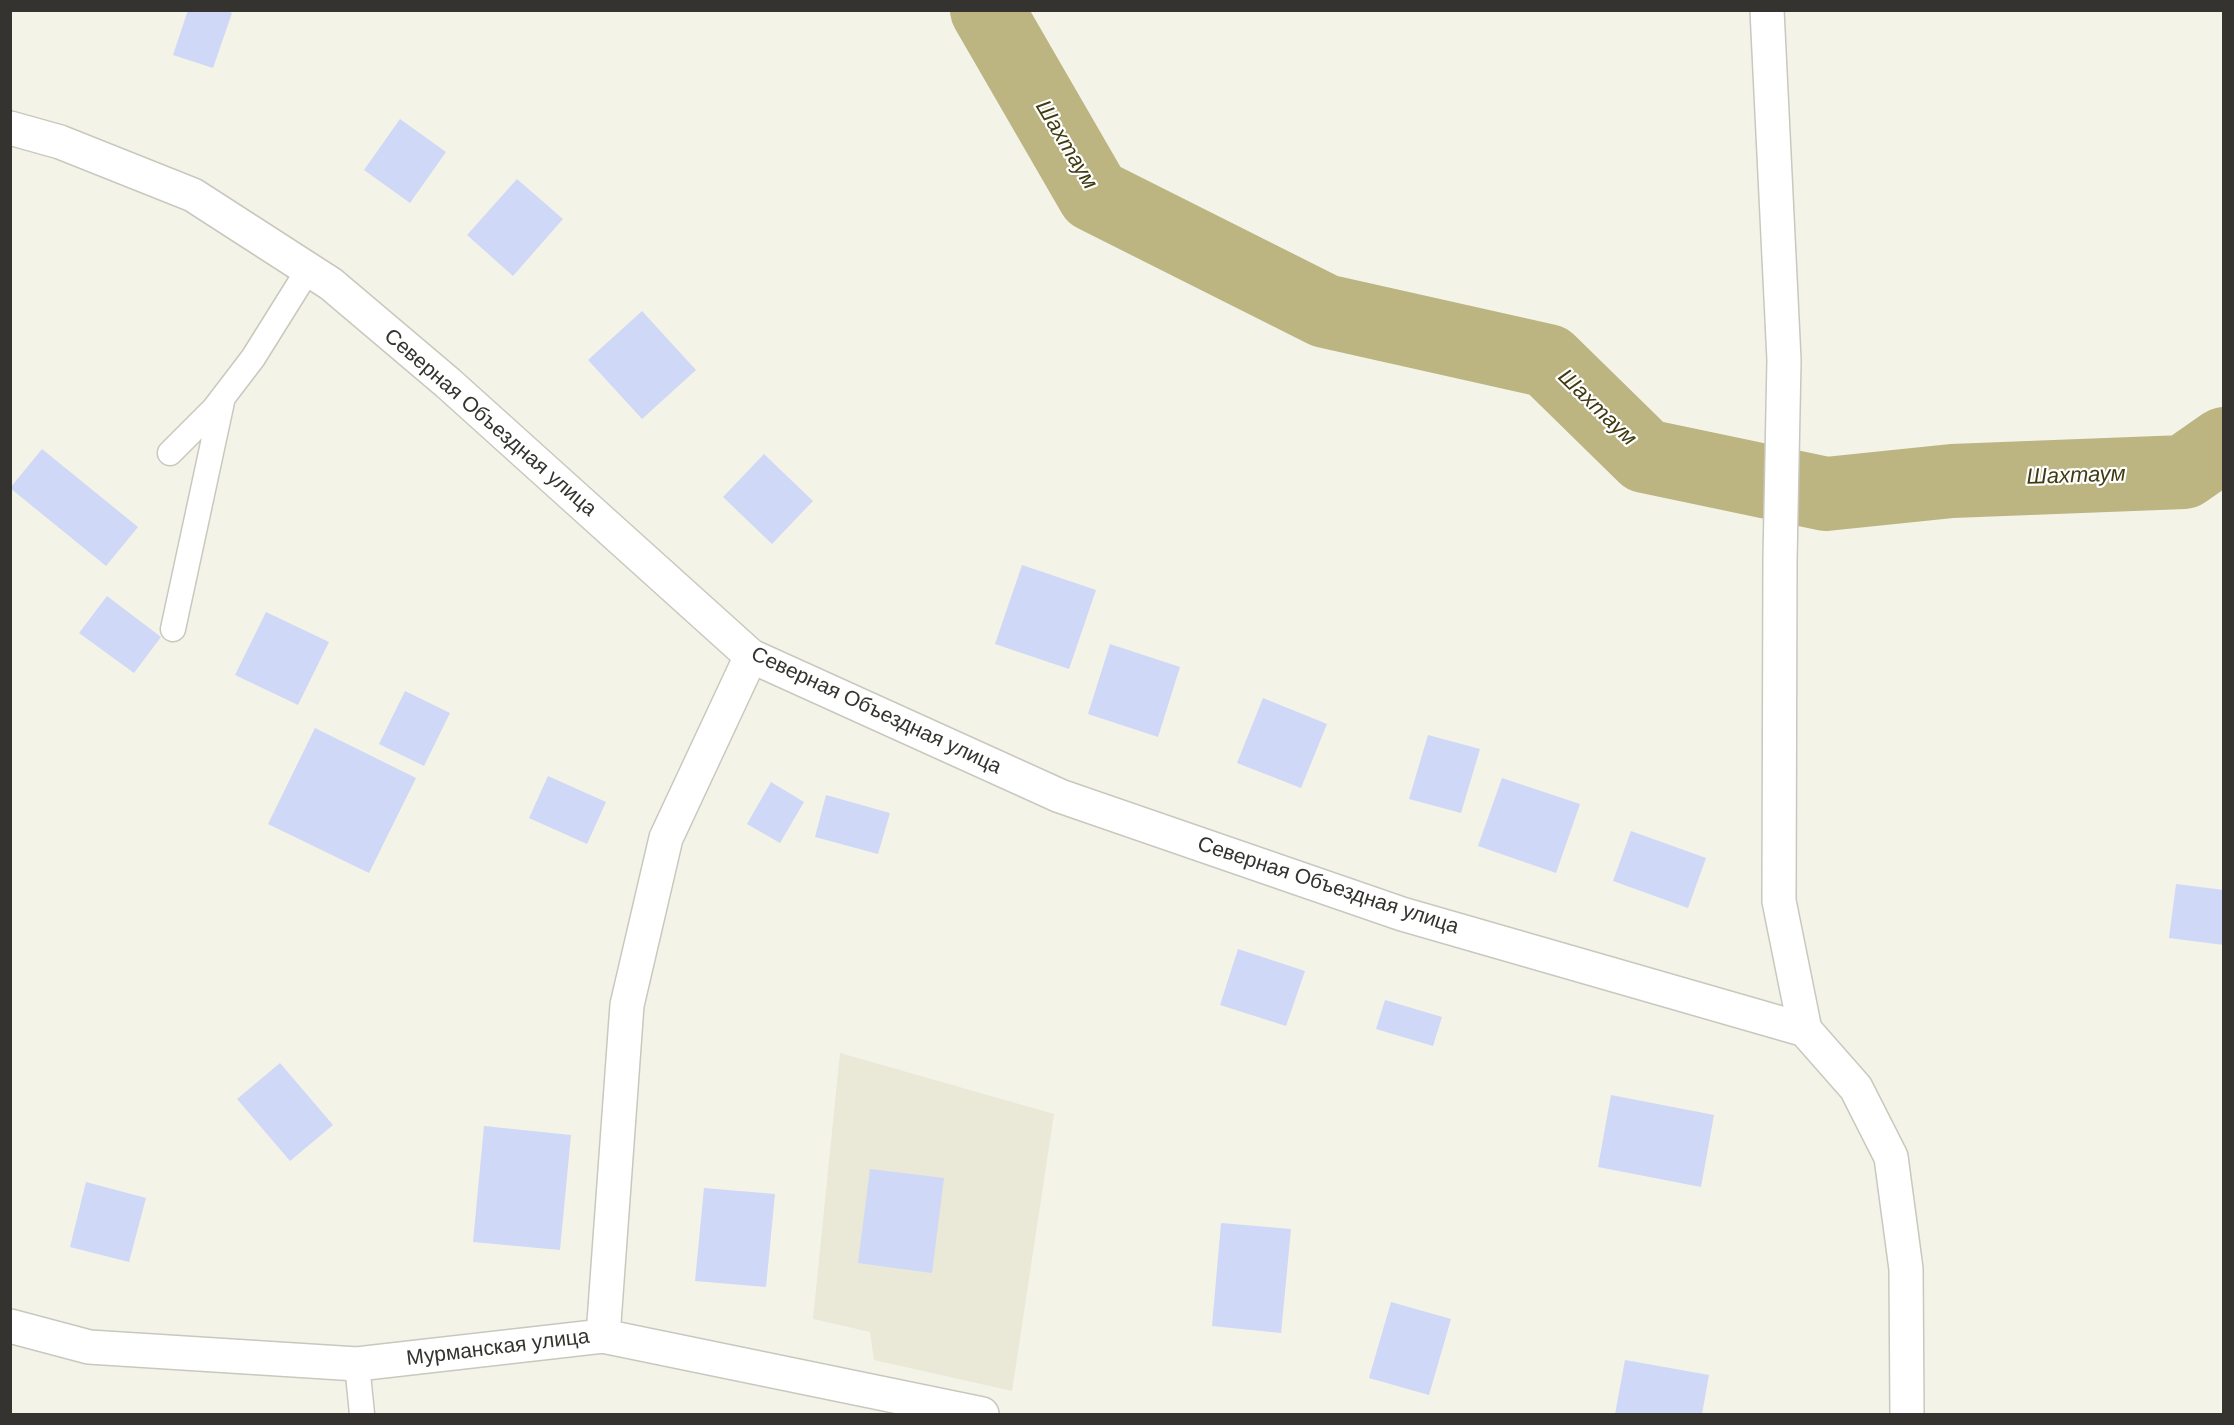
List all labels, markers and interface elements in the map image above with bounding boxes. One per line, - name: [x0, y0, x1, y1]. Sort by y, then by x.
- water label: Шахтаум: [1029, 96, 1103, 194]
- street label: Северная Объездная улица: [379, 324, 601, 522]
- water label: Шахтаум: [1552, 364, 1642, 452]
- water label: Шахтаум: [2026, 461, 2126, 491]
- street label: Северная Объездная улица: [747, 642, 1005, 780]
- street label: Северная Объездная улица: [1194, 832, 1462, 940]
- street label: Мурманская улица: [405, 1324, 591, 1372]

